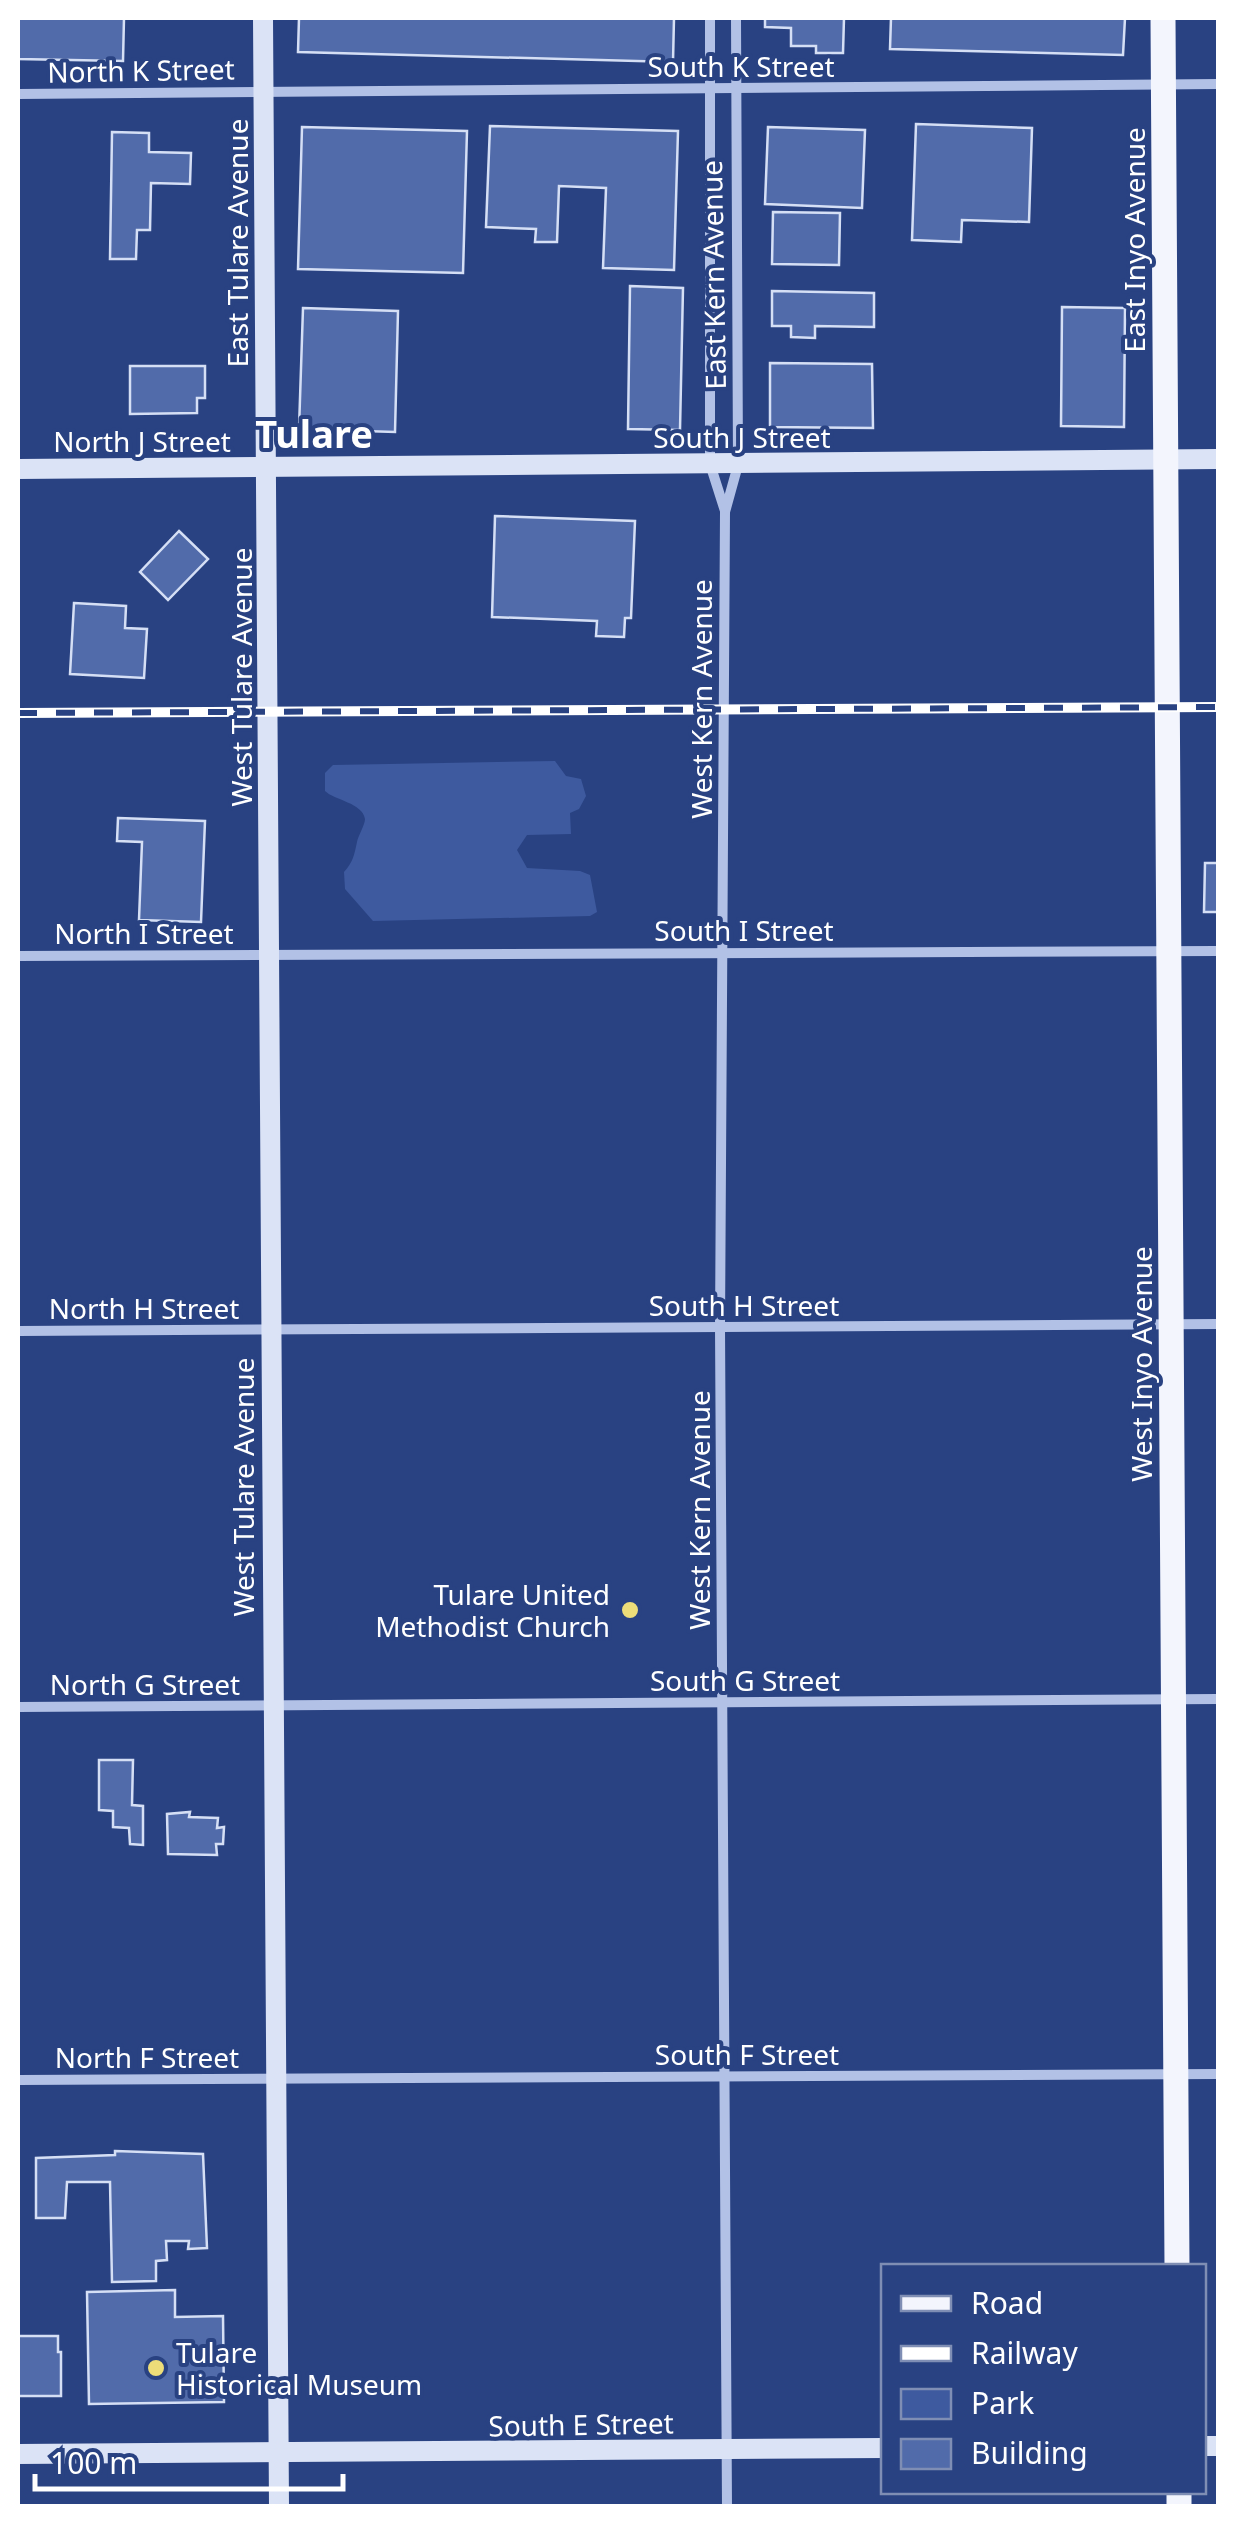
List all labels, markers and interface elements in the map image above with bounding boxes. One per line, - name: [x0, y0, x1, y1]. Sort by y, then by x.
- street label: South K Street: [647, 47, 835, 85]
- street label: North K Street: [47, 49, 235, 91]
- street label: East Tulare Avenue: [218, 119, 256, 367]
- street label: East Inyo Avenue: [1115, 127, 1153, 353]
- street label: East Kern Avenue: [692, 160, 734, 390]
- district label: Tulare: [255, 407, 373, 459]
- street label: South J Street: [653, 418, 831, 456]
- street label: North J Street: [53, 422, 231, 460]
- street label: West Tulare Avenue: [222, 548, 260, 806]
- street label: West Kern Avenue: [682, 579, 720, 819]
- street label: South I Street: [654, 911, 834, 949]
- street label: North I Street: [54, 914, 234, 952]
- street label: West Inyo Avenue: [1122, 1246, 1160, 1482]
- street label: South H Street: [649, 1286, 839, 1324]
- street label: North H Street: [49, 1289, 239, 1327]
- street label: West Tulare Avenue: [224, 1358, 262, 1616]
- street label: West Kern Avenue: [680, 1390, 718, 1630]
- place label: Tulare United Methodist Church: [375, 1575, 610, 1645]
- marker: Tulare United Methodist Church: [619, 1599, 641, 1621]
- street label: South G Street: [650, 1661, 840, 1699]
- street label: North G Street: [50, 1665, 240, 1703]
- street label: South F Street: [655, 2035, 839, 2073]
- street label: North F Street: [55, 2038, 239, 2076]
- legend: [881, 2264, 1206, 2494]
- text: Road: [971, 2282, 1043, 2323]
- text: Railway: [971, 2332, 1078, 2373]
- place label: Tulare Historical Museum: [176, 2333, 422, 2403]
- marker: Tulare Historical Museum: [145, 2357, 167, 2379]
- text: Park: [971, 2382, 1034, 2423]
- street label: South E Street: [488, 2403, 674, 2445]
- scale bar: [35, 2429, 342, 2491]
- text: Building: [971, 2432, 1088, 2473]
- text: 100 m: [50, 2442, 137, 2483]

